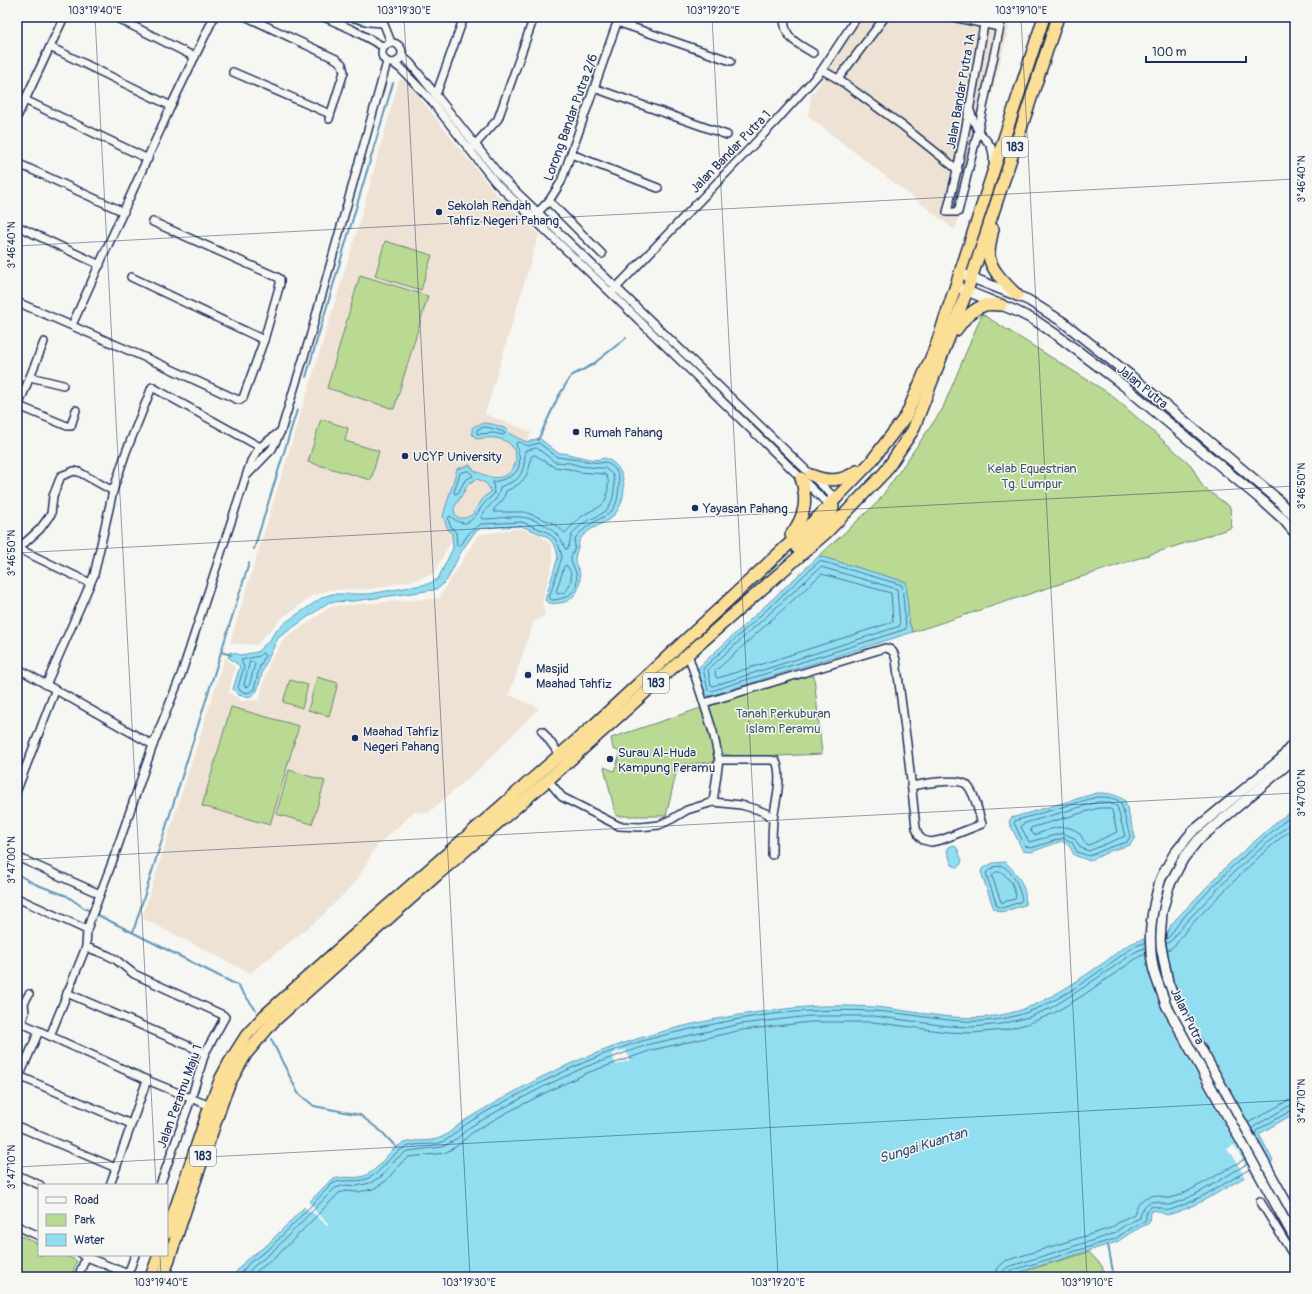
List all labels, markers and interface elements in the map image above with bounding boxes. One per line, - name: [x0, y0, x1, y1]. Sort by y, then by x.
- text: 103°19'40"E: [68, 5, 122, 17]
- text: 103°19'30"E: [377, 5, 431, 17]
- text: 103°19'20"E: [686, 5, 740, 17]
- text: 103°19'10"E: [995, 5, 1047, 17]
- street label: Jalan Bandar Putra 1A: [943, 31, 979, 150]
- scale bar: [1146, 38, 1246, 64]
- text: 100 m: [1152, 45, 1187, 60]
- street label: Lorong Bandar Putra 2/6: [540, 51, 601, 183]
- street label: Jalan Bandar Putra 1: [687, 107, 774, 196]
- road number: 183: [1002, 137, 1028, 157]
- text: 3°46'40"N: [1296, 155, 1308, 203]
- place label: Sekolah Rendah Tahfiz Negeri Pahang: [447, 198, 559, 229]
- marker: Sekolah Rendah Tahfiz Negeri Pahang: [434, 207, 444, 217]
- text: 3°46'40"N: [6, 221, 18, 269]
- street label: Jalan Putra: [1114, 361, 1171, 412]
- place label: Rumah Pahang: [584, 425, 663, 441]
- marker: Rumah Pahang: [571, 427, 581, 437]
- place label: UCYP University: [413, 449, 502, 465]
- marker: UCYP University: [400, 451, 410, 461]
- park label: Kelab Equestrian Tg. Lumpur: [987, 461, 1077, 492]
- text: 3°46'50"N: [1296, 462, 1308, 509]
- place label: Yayasan Pahang: [702, 501, 788, 517]
- marker: Yayasan Pahang: [690, 503, 700, 513]
- text: 3°46'50"N: [6, 529, 18, 576]
- place label: Masjid Maahad Tahfiz: [536, 661, 612, 692]
- marker: Masjid Maahad Tahfiz: [523, 670, 533, 680]
- road number: 183: [643, 673, 669, 693]
- park label: Tanah Perkuburan Islam Peramu: [735, 706, 831, 737]
- place label: Maahad Tahfiz Negeri Pahang: [363, 724, 440, 755]
- marker: Maahad Tahfiz Negeri Pahang: [350, 733, 360, 743]
- place label: Surau Al-Huda Kampung Peramu: [618, 745, 715, 776]
- marker: Surau Al-Huda Kampung Peramu: [605, 754, 615, 764]
- text: 3°47'00"N: [1296, 769, 1308, 817]
- text: 3°47'00"N: [6, 836, 18, 884]
- street label: Jalan Putra: [1167, 986, 1208, 1047]
- street label: Jalan Peramu Maju 1: [154, 1042, 206, 1150]
- text: 3°47'10"N: [1296, 1078, 1308, 1123]
- water label: Sungai Kuantan: [877, 1124, 970, 1167]
- text: 3°47'10"N: [6, 1144, 18, 1189]
- road number: 183: [190, 1146, 216, 1166]
- legend: [38, 1184, 168, 1256]
- text: Road: [74, 1193, 99, 1208]
- text: Park: [74, 1213, 95, 1228]
- text: Water: [74, 1233, 105, 1248]
- text: 103°19'40"E: [134, 1277, 188, 1289]
- text: 103°19'30"E: [442, 1277, 496, 1289]
- text: 103°19'20"E: [751, 1277, 805, 1289]
- text: 103°19'10"E: [1061, 1277, 1113, 1289]

